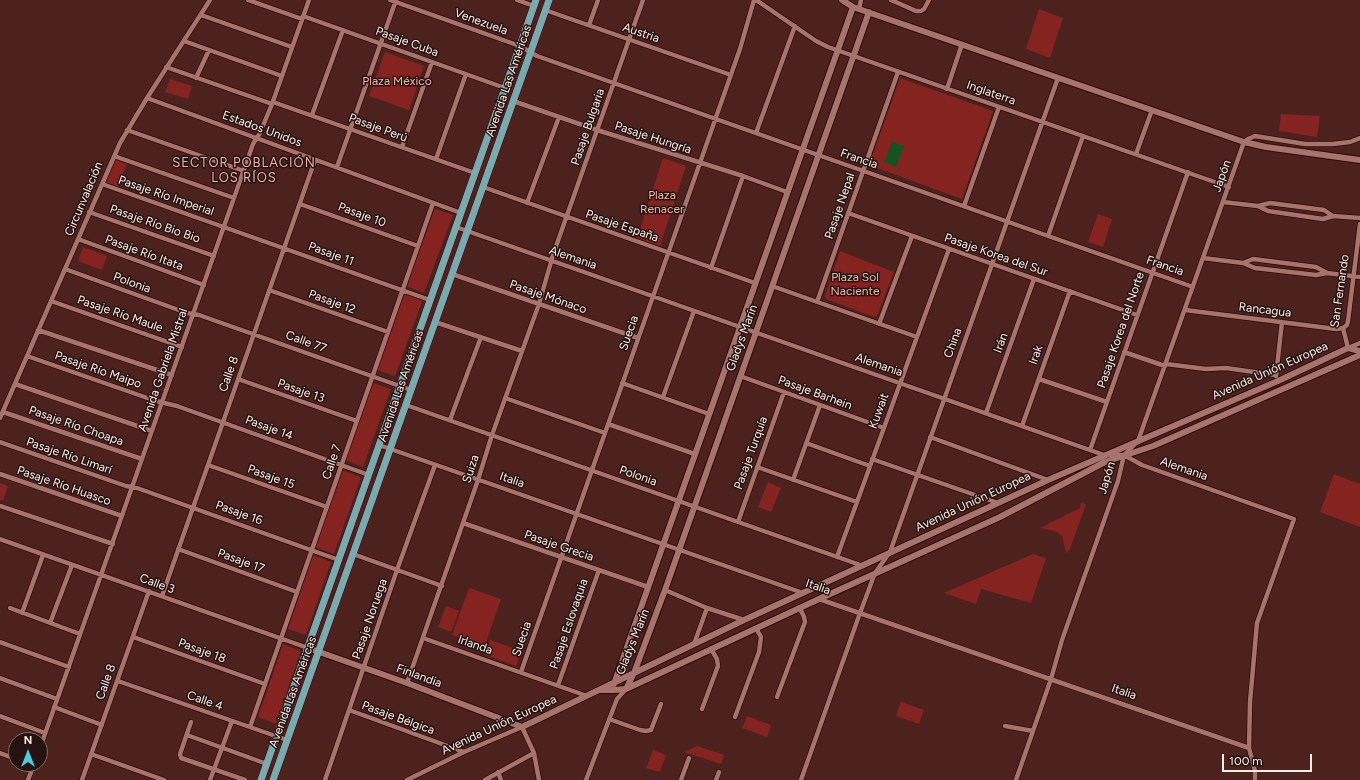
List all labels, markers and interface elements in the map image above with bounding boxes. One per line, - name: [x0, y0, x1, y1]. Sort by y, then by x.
- street label: Venezuela: [452, 6, 510, 38]
- street label: Austria: [621, 20, 661, 46]
- street label: Avenida Las Américas: [483, 23, 535, 139]
- street label: Pasaje Cuba: [374, 24, 440, 60]
- park label: Plaza México: [362, 74, 432, 88]
- street label: Inglaterra: [965, 78, 1017, 108]
- street label: Pasaje Bulgaria: [568, 87, 608, 167]
- street label: Estados Unidos: [220, 108, 304, 150]
- street label: Pasaje Perú: [347, 111, 409, 145]
- street label: Pasaje Hungría: [613, 119, 693, 157]
- street label: Francia: [838, 146, 880, 172]
- district label: SECTOR POBLACIÓN LOS RÍOS: [172, 155, 316, 186]
- street label: Japón: [1210, 158, 1234, 194]
- street label: Circunvalación: [62, 160, 106, 238]
- street label: Pasaje Nepal: [822, 171, 858, 241]
- street label: Pasaje Río Imperial: [116, 173, 216, 219]
- park label: Plaza Renacer: [640, 188, 684, 216]
- street label: Pasaje 10: [336, 200, 388, 230]
- street label: Pasaje Río Bio Bio: [108, 202, 202, 246]
- street label: Pasaje España: [584, 207, 660, 245]
- street label: Pasaje Korea del Sur: [942, 231, 1050, 279]
- street label: Pasaje Río Itata: [103, 232, 185, 274]
- street label: Pasaje 11: [306, 239, 356, 269]
- street label: Alemania: [547, 243, 599, 273]
- street label: Francia: [1144, 253, 1186, 279]
- street label: San Fernando: [1328, 254, 1352, 328]
- street label: Polonia: [111, 270, 153, 296]
- park label: Plaza Sol Naciente: [831, 270, 879, 298]
- street label: Pasaje Korea del Norte: [1094, 270, 1148, 390]
- street label: Pasaje Mónaco: [507, 277, 589, 317]
- street label: Pasaje 12: [306, 287, 358, 317]
- street label: Pasaje Río Maule: [75, 293, 165, 335]
- street label: Rancagua: [1238, 300, 1292, 320]
- street label: Gladys Marín: [723, 303, 761, 373]
- street label: Avenida Gabriela Mistral: [135, 306, 191, 434]
- street label: Suecia: [616, 314, 642, 352]
- street label: China: [941, 326, 965, 360]
- street label: Calle 77: [284, 328, 328, 356]
- street label: Avenida Las Américas: [375, 328, 427, 444]
- street label: Irán: [991, 331, 1011, 355]
- street label: Avenida Unión Europea: [1210, 339, 1330, 403]
- street label: Irak: [1026, 343, 1046, 367]
- street label: Pasaje Río Maipo: [53, 348, 143, 392]
- street label: Alemania: [853, 350, 905, 380]
- street label: Calle 8: [216, 354, 242, 394]
- street label: Pasaje Barhein: [776, 373, 854, 413]
- street label: Pasaje 13: [276, 376, 326, 406]
- street label: Kuwait: [866, 391, 892, 431]
- street label: Pasaje Río Choapa: [27, 403, 125, 449]
- street label: Pasaje 14: [243, 413, 295, 443]
- street label: Pasaje Turquía: [731, 414, 771, 492]
- street label: Pasaje Río Limarí: [24, 435, 114, 477]
- street label: Calle 7: [319, 443, 345, 481]
- street label: Suiza: [460, 453, 482, 485]
- street label: Alemania: [1158, 454, 1210, 484]
- street label: Japón: [1095, 460, 1119, 496]
- street label: Pasaje 15: [245, 462, 297, 492]
- street label: Pasaje Río Huasco: [15, 463, 113, 509]
- street label: Polonia: [617, 463, 659, 489]
- street label: Italia: [498, 469, 526, 491]
- street label: Avenida Unión Europea: [913, 469, 1033, 535]
- street label: Pasaje 16: [213, 498, 265, 528]
- street label: Pasaje Grecia: [522, 527, 596, 565]
- street label: Pasaje 17: [216, 546, 266, 576]
- street label: Calle 3: [138, 571, 176, 597]
- street label: Italia: [804, 576, 832, 598]
- street label: Pasaje Noruega: [349, 577, 391, 661]
- street label: Pasaje Eslovaquia: [547, 577, 591, 671]
- street label: Gladys Marín: [613, 607, 653, 677]
- street label: Suecia: [509, 620, 535, 658]
- street label: Irlanda: [456, 632, 494, 658]
- street label: Avenida Las Américas: [266, 635, 320, 749]
- street label: Pasaje 18: [176, 636, 228, 666]
- street label: Finlandia: [394, 661, 444, 691]
- street label: Calle 8: [93, 662, 119, 702]
- street label: Italia: [1110, 681, 1138, 703]
- street label: Calle 4: [185, 688, 225, 714]
- street label: Avenida Unión Europea: [439, 692, 559, 758]
- street label: Pasaje Bélgica: [360, 698, 436, 738]
- north arrow: [8, 732, 48, 772]
- text: N: [24, 734, 32, 747]
- scale bar: [1224, 746, 1314, 772]
- text: 100 m: [1229, 754, 1263, 768]

